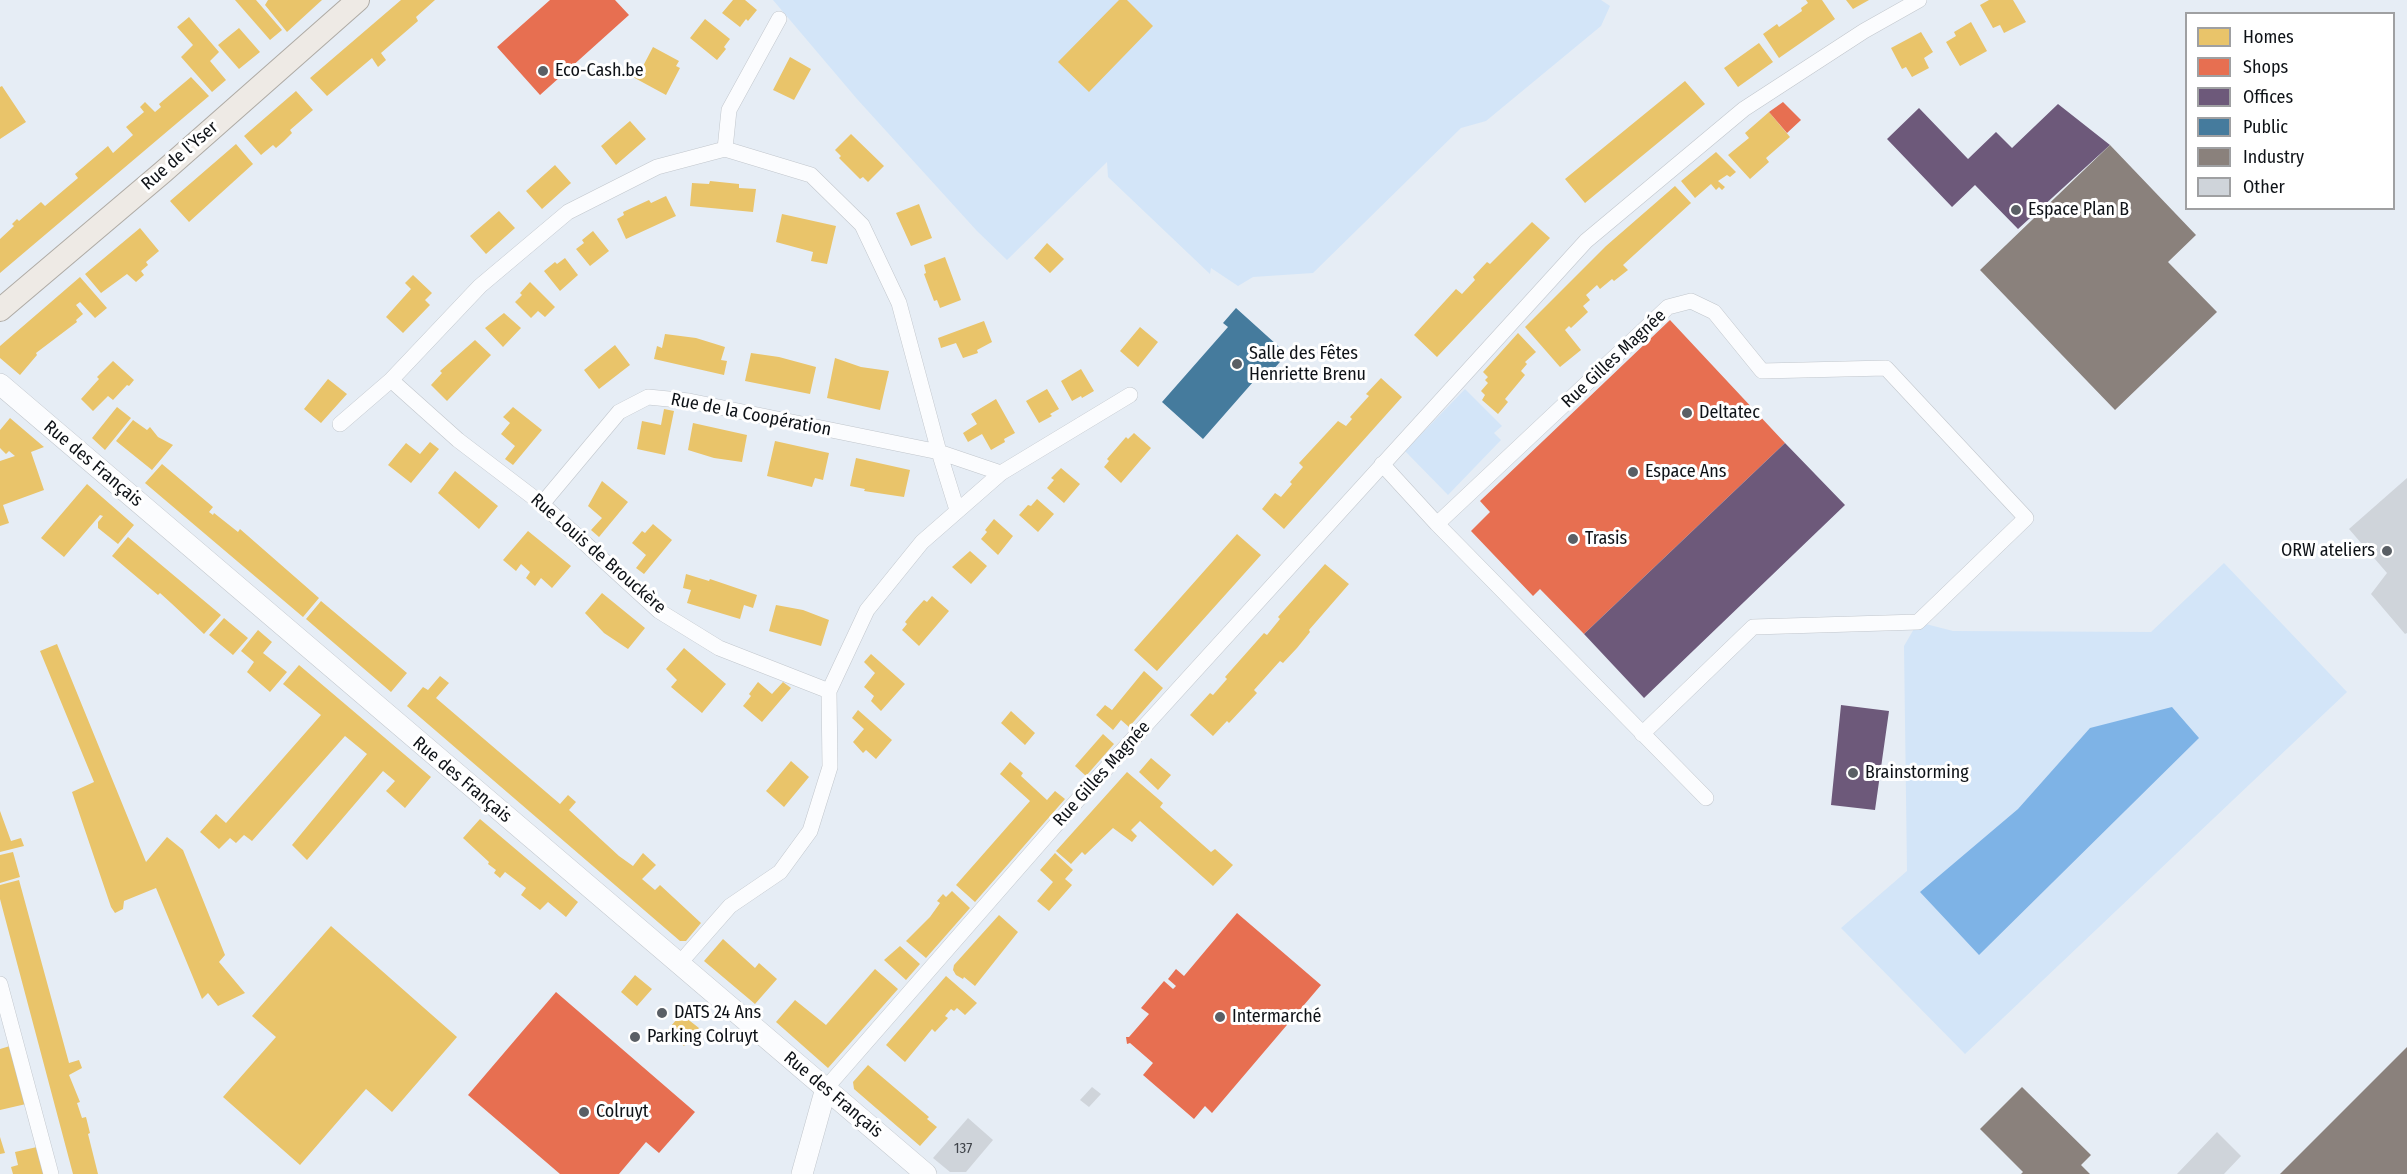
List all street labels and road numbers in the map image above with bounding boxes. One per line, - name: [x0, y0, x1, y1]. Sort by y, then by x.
- street label: Rue de l'Yser: [137, 117, 223, 195]
- street label: Rue Gilles Magnée: [1557, 305, 1671, 413]
- street label: Rue de la Coopération: [669, 389, 833, 441]
- street label: Rue des Français: [39, 416, 147, 512]
- street label: Rue Louis de Brouckère: [526, 489, 670, 619]
- street label: Rue Gilles Magnée: [1049, 717, 1155, 831]
- street label: Rue des Français: [408, 732, 516, 828]
- street label: Rue des Français: [779, 1047, 887, 1143]

